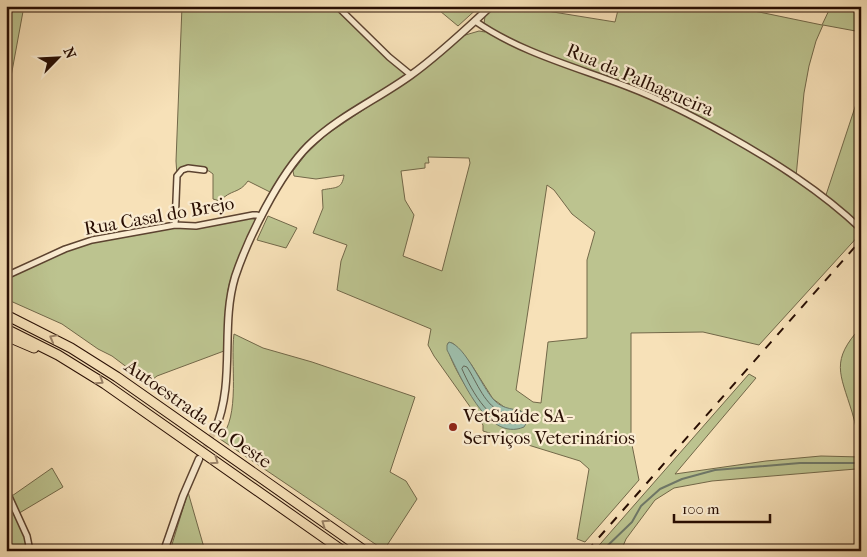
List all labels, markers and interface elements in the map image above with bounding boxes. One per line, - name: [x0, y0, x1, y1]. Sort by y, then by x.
- north arrow: [32, 32, 82, 82]
- street label: Rua da Palhagueira: [563, 39, 717, 121]
- text: N: [59, 45, 79, 62]
- street label: Rua Casal do Brejo: [82, 192, 236, 240]
- one-way arrow: [49, 334, 58, 344]
- street label: Autoestrada do Oeste: [120, 354, 276, 473]
- one-way arrow: [94, 374, 103, 384]
- place label: VetSaúde SA- Serviços Veterinários: [462, 405, 635, 449]
- marker: VetSaúde SA- Serviços Veterinários: [447, 421, 459, 433]
- one-way arrow: [209, 455, 219, 464]
- scale bar: [674, 492, 771, 524]
- text: 100 m: [682, 500, 720, 518]
- one-way arrow: [321, 520, 331, 529]

